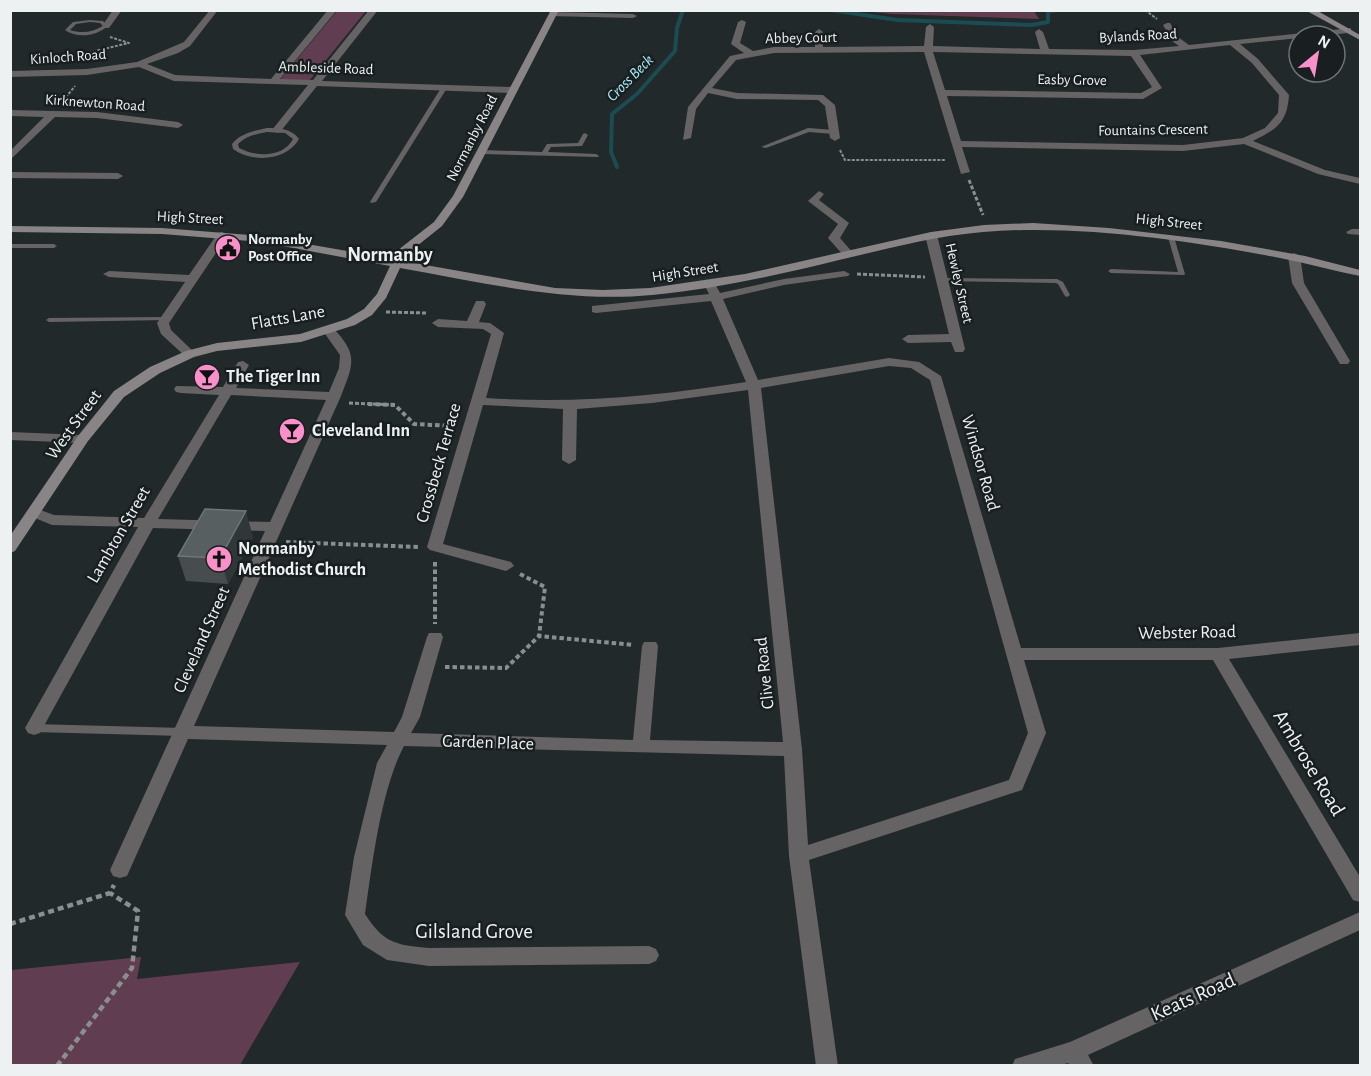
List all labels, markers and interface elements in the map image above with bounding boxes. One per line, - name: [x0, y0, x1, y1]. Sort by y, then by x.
- north arrow: [1287, 24, 1347, 84]
- street label: Bylands Road: [1098, 26, 1178, 46]
- street label: Abbey Court: [765, 30, 837, 46]
- text: N: [1315, 32, 1333, 52]
- street label: Kinloch Road: [29, 47, 107, 67]
- water label: Cross Beck: [604, 52, 656, 104]
- street label: Ambleside Road: [278, 59, 374, 77]
- street label: Easby Grove: [1037, 72, 1107, 88]
- street label: Kirknewton Road: [45, 92, 146, 114]
- street label: Normanby Road: [444, 92, 500, 184]
- street label: Fountains Crescent: [1098, 122, 1208, 138]
- street label: High Street: [156, 209, 224, 227]
- street label: High Street: [1135, 211, 1203, 233]
- place label: Normanby Post Office: [248, 232, 313, 264]
- public building icon: Normanby Post Office: [213, 233, 243, 263]
- street label: Hewley Street: [942, 241, 976, 325]
- district label: Normanby: [347, 245, 433, 265]
- street label: High Street: [651, 259, 719, 285]
- street label: Flatts Lane: [250, 303, 326, 333]
- bar icon: The Tiger Inn: [192, 362, 222, 392]
- place label: The Tiger Inn: [226, 368, 320, 386]
- street label: West Street: [43, 387, 105, 463]
- street label: Crossbeck Terrace: [413, 401, 465, 525]
- street label: Windsor Road: [958, 413, 1002, 513]
- bar icon: Cleveland Inn: [277, 416, 307, 446]
- place label: Cleveland Inn: [312, 422, 410, 440]
- street label: Lambton Street: [84, 483, 154, 586]
- place label: Normanby Methodist Church: [238, 540, 366, 579]
- church icon: Normanby Methodist Church: [204, 544, 234, 574]
- street label: Cleveland Street: [171, 584, 234, 696]
- street label: Webster Road: [1138, 623, 1236, 643]
- street label: Clive Road: [752, 636, 778, 710]
- street label: Ambrose Road: [1269, 707, 1349, 820]
- street label: Garden Place: [442, 732, 534, 754]
- street label: Gilsland Grove: [415, 921, 533, 942]
- street label: Keats Road: [1148, 969, 1239, 1025]

